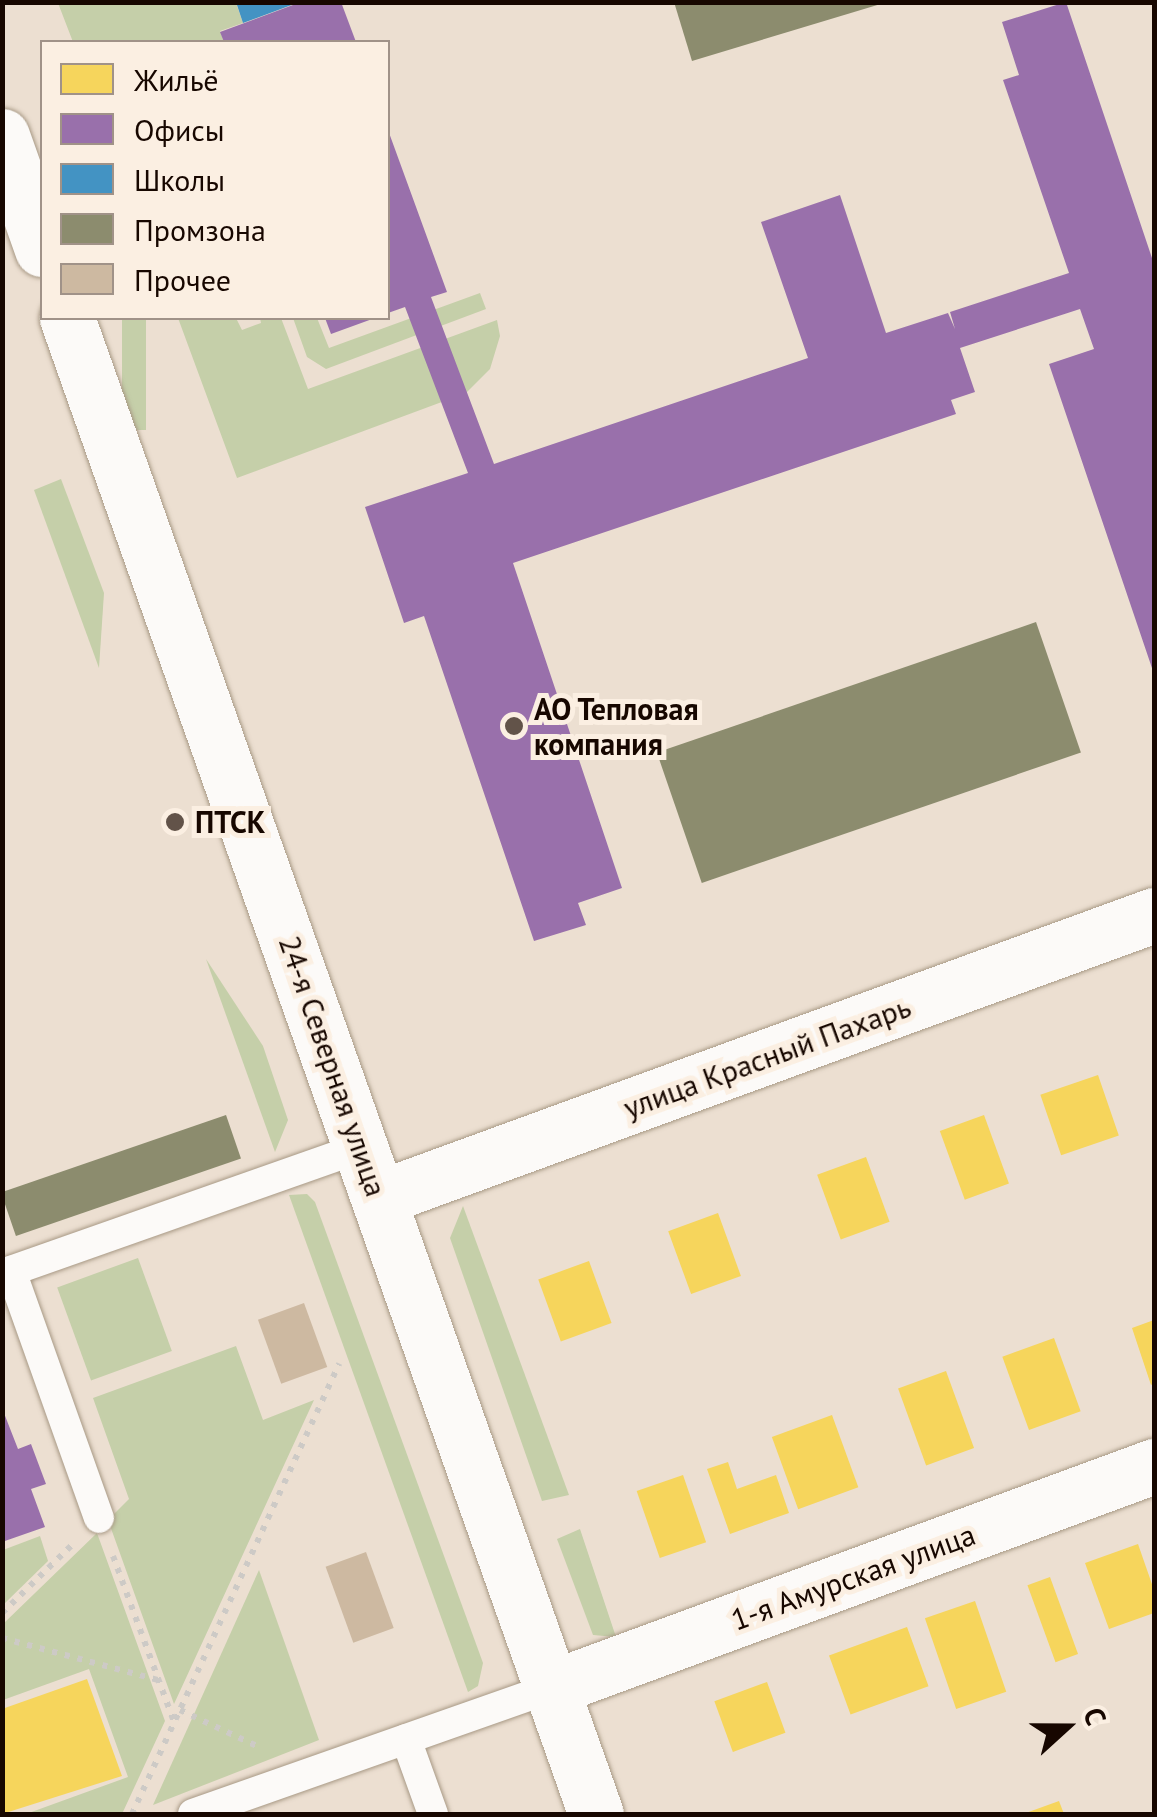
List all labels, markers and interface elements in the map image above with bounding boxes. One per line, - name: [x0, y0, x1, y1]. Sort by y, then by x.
- legend: [40, 40, 390, 320]
- text: Жильё: [134, 60, 218, 99]
- text: Офисы: [134, 110, 225, 149]
- text: Школы: [134, 160, 225, 199]
- text: Промзона: [134, 210, 266, 249]
- text: Прочее: [134, 260, 231, 299]
- place label: АО Тепловая компания: [534, 691, 700, 762]
- marker: АО Тепловая компания: [503, 715, 525, 737]
- place label: ПТСК: [195, 804, 265, 840]
- marker: ПТСК: [164, 811, 186, 833]
- street label: 24-я Северная улица: [272, 931, 394, 1201]
- street label: улица Красный Пахарь: [619, 988, 915, 1126]
- street label: 1-я Амурская улица: [726, 1516, 980, 1638]
- north arrow: [1017, 1677, 1117, 1777]
- text: С: [1075, 1702, 1116, 1730]

